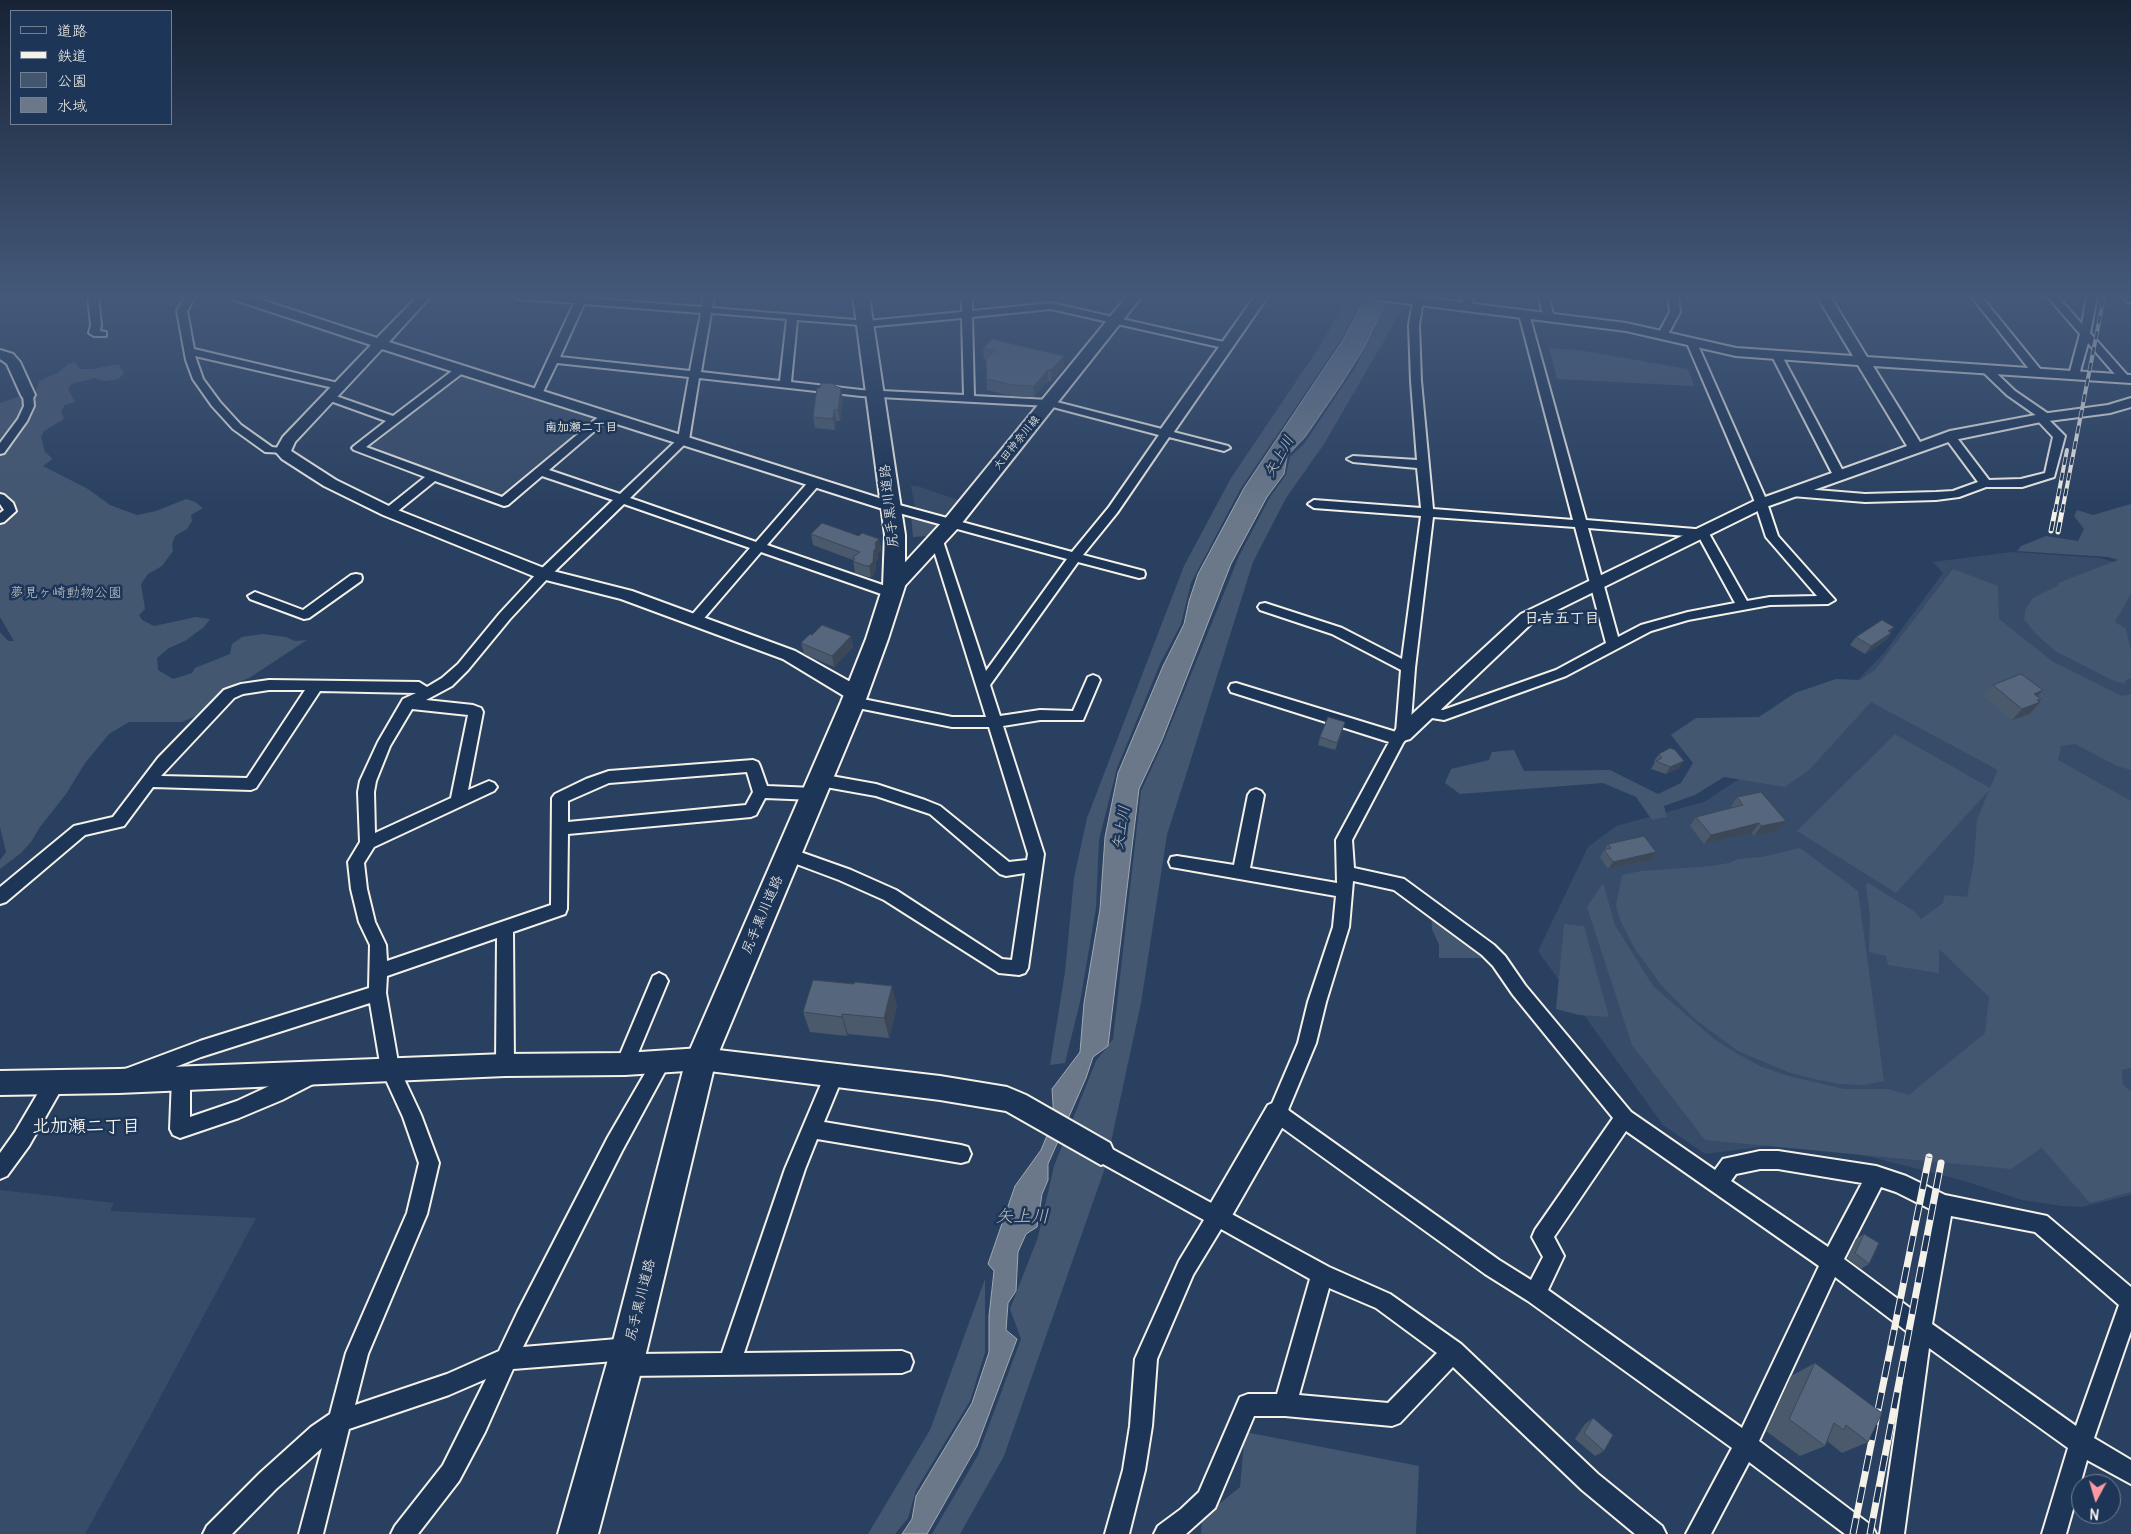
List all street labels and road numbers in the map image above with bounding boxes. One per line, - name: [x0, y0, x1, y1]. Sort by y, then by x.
- street label: 大田神奈川線: [991, 413, 1043, 473]
- street label: 尻手黒川道路: [877, 463, 903, 549]
- street label: 尻手黒川道路: [739, 873, 787, 957]
- street label: 尻手黒川道路: [623, 1257, 659, 1343]

